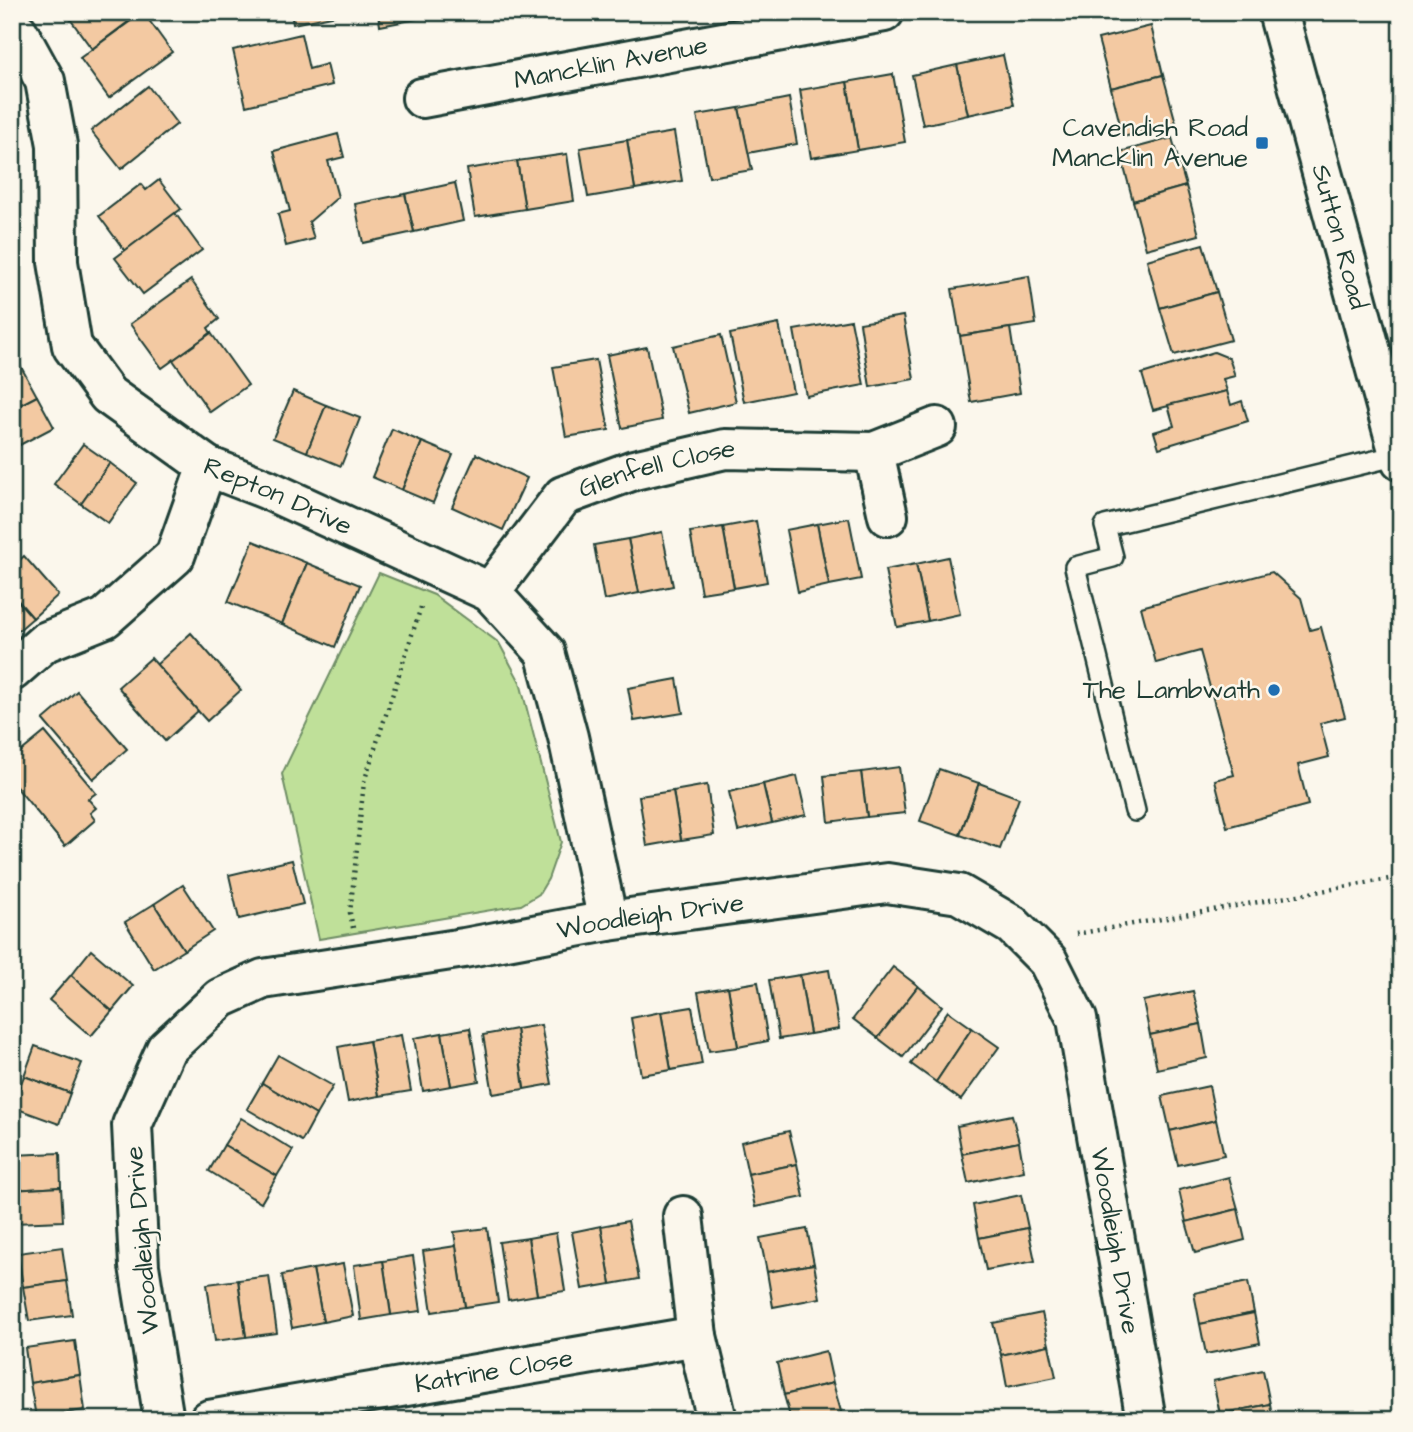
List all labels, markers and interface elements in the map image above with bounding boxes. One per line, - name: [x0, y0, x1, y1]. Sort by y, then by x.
- street label: Mancklin Avenue: [511, 27, 710, 99]
- place label: Cavendish Road Mancklin Avenue: [1052, 110, 1248, 176]
- marker: Cavendish Road Mancklin Avenue: [1254, 135, 1270, 151]
- street label: Sutton Road: [1303, 160, 1377, 313]
- street label: Glenfell Close: [573, 431, 736, 507]
- street label: Repton Drive: [198, 448, 358, 544]
- place label: The Lambwath: [1083, 672, 1260, 708]
- marker: The Lambwath: [1266, 682, 1282, 698]
- street label: Woodleigh Drive: [554, 885, 746, 948]
- street label: Woodleigh Drive: [116, 1144, 170, 1335]
- street label: Woodleigh Drive: [1081, 1145, 1149, 1337]
- street label: Katrine Close: [412, 1340, 575, 1402]

